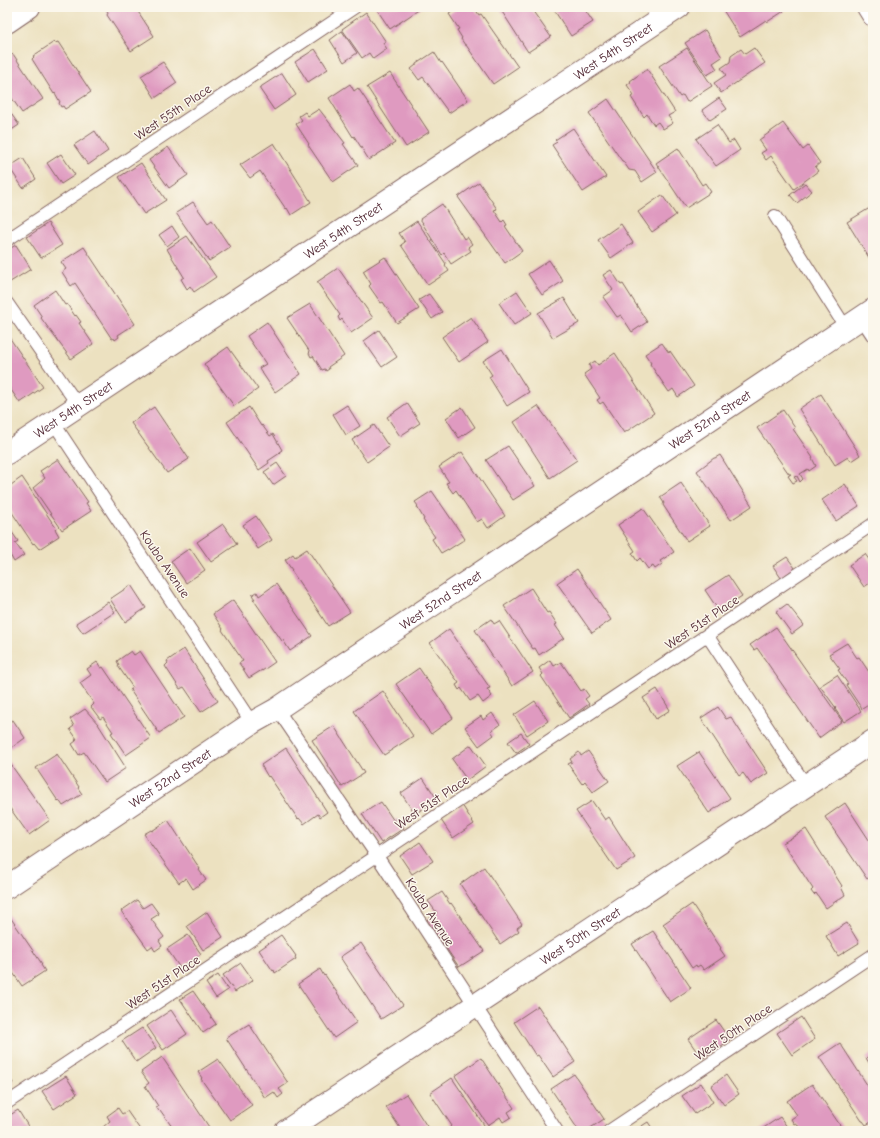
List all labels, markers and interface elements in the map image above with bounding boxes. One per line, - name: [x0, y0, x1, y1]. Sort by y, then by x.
- street label: West 54th Street: [571, 19, 656, 82]
- street label: West 55th Place: [132, 81, 215, 143]
- street label: West 54th Street: [301, 198, 386, 262]
- street label: West 54th Street: [31, 377, 116, 441]
- street label: West 52nd Street: [666, 386, 754, 452]
- street label: Kouba Avenue: [137, 527, 193, 601]
- street label: West 52nd Street: [397, 566, 485, 632]
- street label: West 51st Place: [662, 592, 742, 652]
- street label: West 52nd Street: [126, 745, 215, 811]
- street label: West 51st Place: [392, 772, 472, 832]
- street label: Kouba Avenue: [402, 875, 458, 949]
- street label: West 50th Street: [537, 903, 624, 968]
- street label: West 51st Place: [123, 952, 203, 1012]
- street label: West 50th Place: [692, 1000, 775, 1063]

